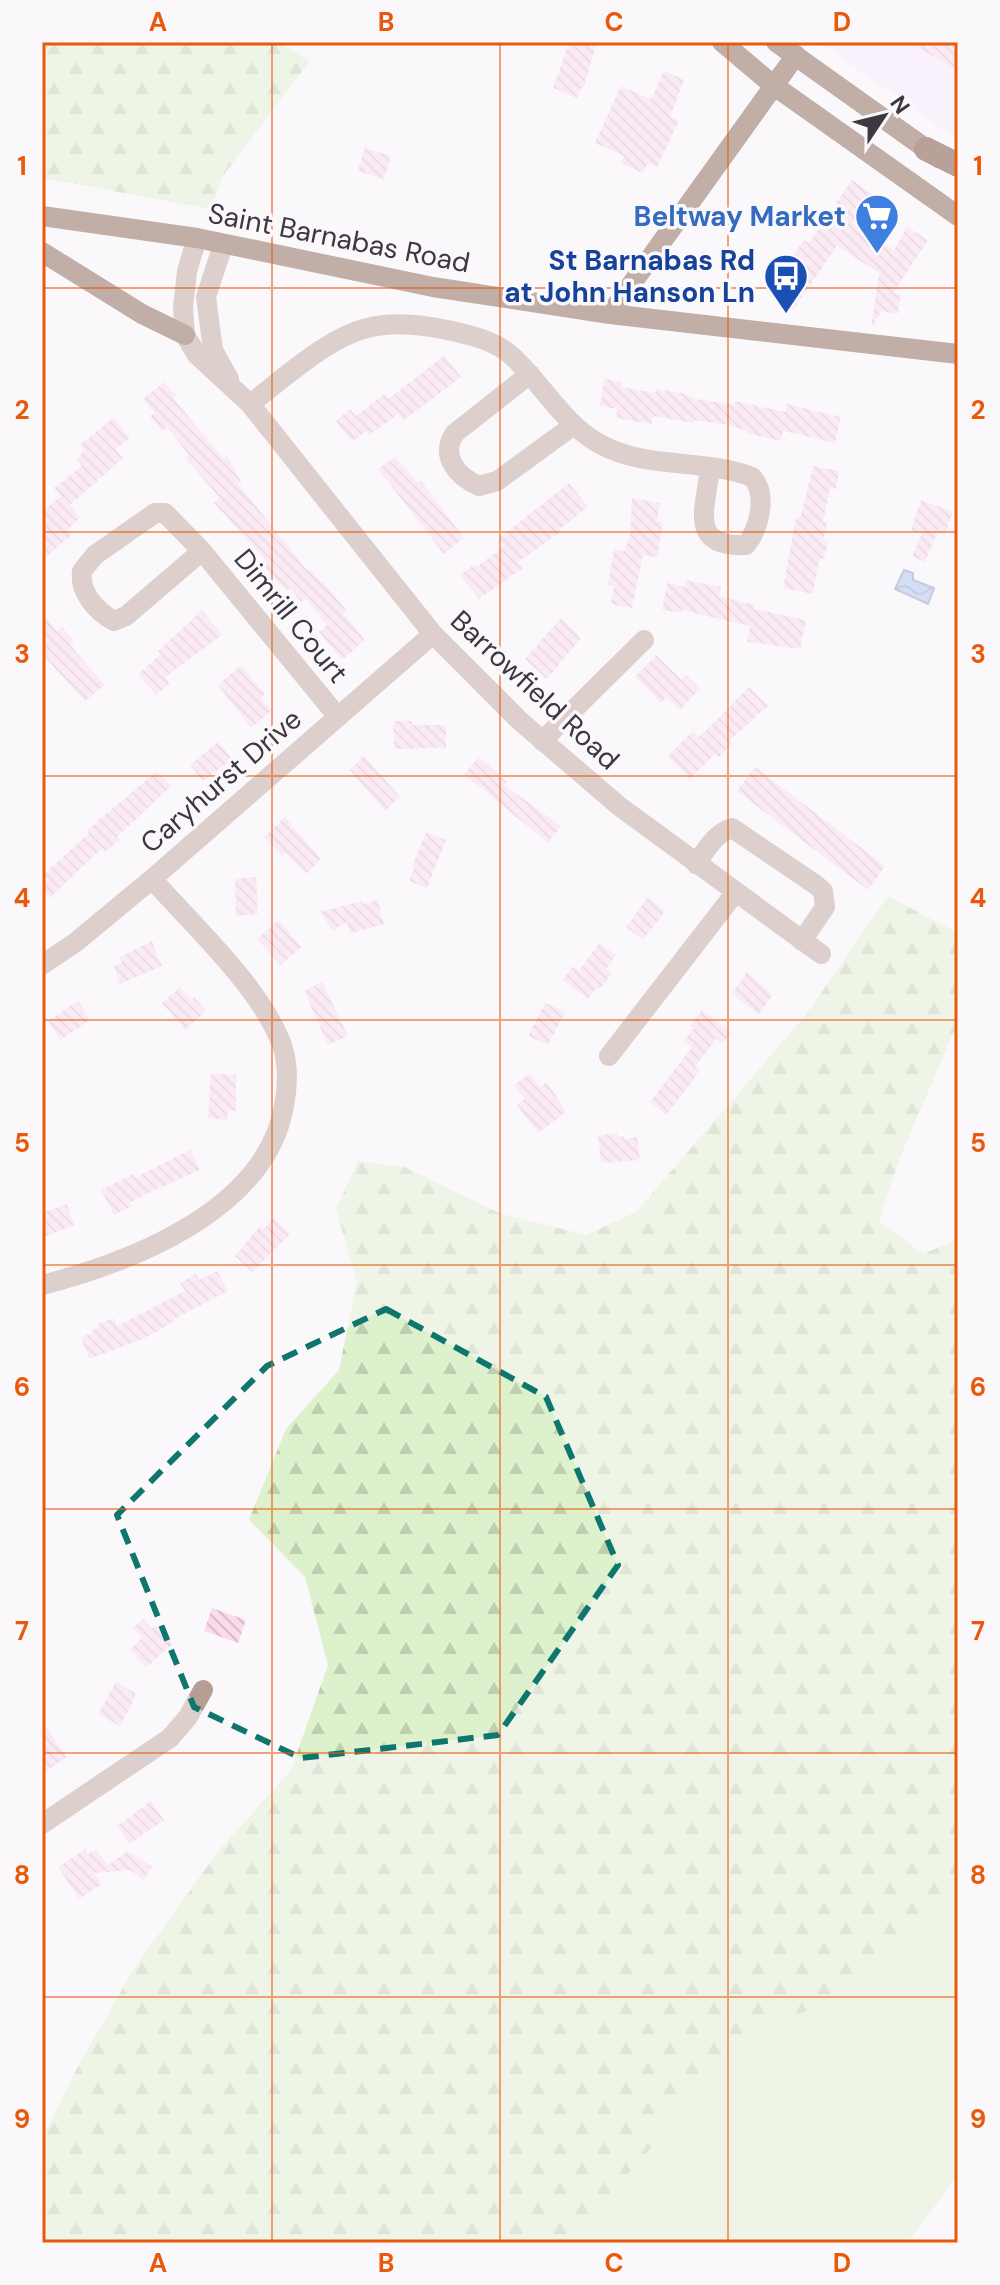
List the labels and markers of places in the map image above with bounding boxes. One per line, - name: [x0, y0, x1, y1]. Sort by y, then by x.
- supermarket icon: Beltway Market: [853, 192, 901, 255]
- place label: Beltway Market: [634, 198, 846, 235]
- place label: St Barnabas Rd at John Hanson Ln: [504, 242, 755, 311]
- bus stop icon: St Barnabas Rd at John Hanson Ln: [762, 252, 810, 315]

